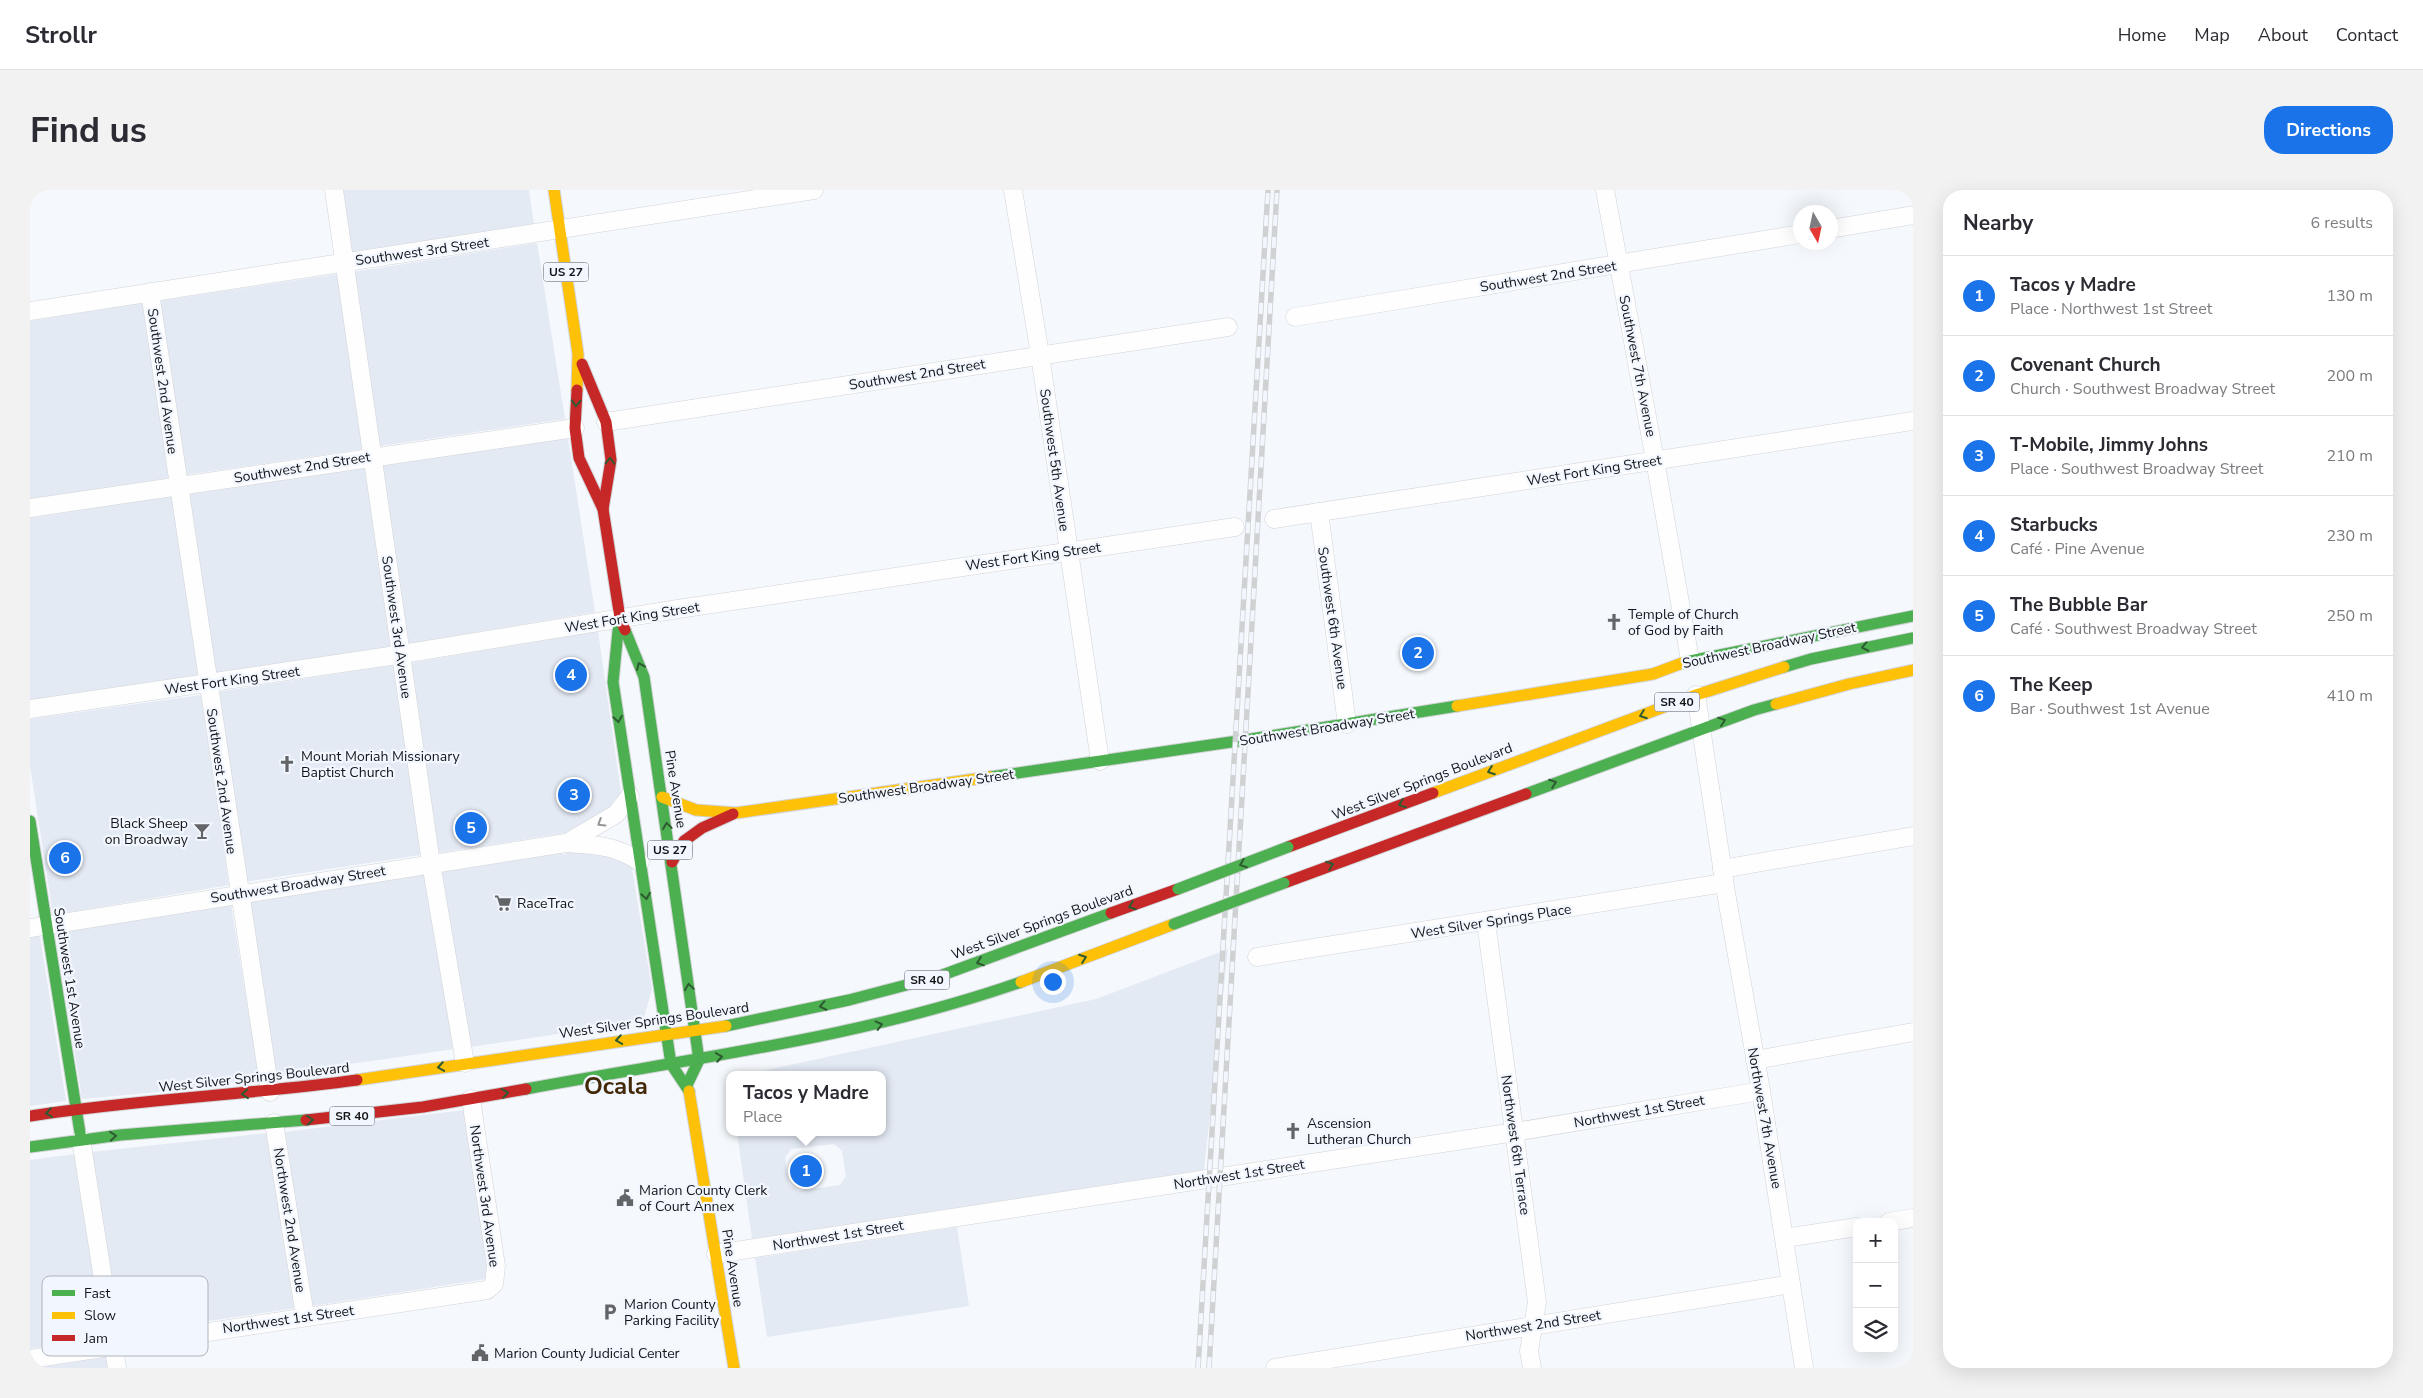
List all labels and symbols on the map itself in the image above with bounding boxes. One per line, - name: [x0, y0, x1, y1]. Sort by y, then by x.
- north arrow: [1793, 205, 1838, 250]
- street label: Southwest 3rd Street: [354, 233, 490, 270]
- street label: Southwest 2nd Street: [1479, 256, 1618, 297]
- road number: US 27: [544, 262, 588, 281]
- street label: Southwest 7th Avenue: [1614, 294, 1661, 438]
- street label: Southwest 2nd Avenue: [143, 307, 182, 455]
- street label: Southwest 2nd Street: [848, 354, 987, 395]
- street label: Southwest 5th Avenue: [1035, 388, 1074, 533]
- one-way arrow: [571, 399, 582, 407]
- street label: Southwest 2nd Street: [233, 447, 372, 488]
- street label: West Fort King Street: [1525, 450, 1663, 491]
- one-way arrow: [605, 457, 615, 464]
- street label: West Fort King Street: [964, 538, 1102, 575]
- street label: Southwest 6th Avenue: [1313, 546, 1352, 691]
- street label: Southwest 3rd Avenue: [377, 554, 416, 700]
- street label: West Fort King Street: [563, 597, 701, 638]
- place label: Temple of Church of God by Faith: [1628, 605, 1739, 640]
- church icon: Temple of Church of God by Faith: [1604, 612, 1624, 632]
- street label: Southwest Broadway Street: [1681, 618, 1858, 673]
- pin: 2: [1402, 634, 1434, 672]
- one-way arrow: [1861, 642, 1870, 652]
- pin: 4: [555, 656, 587, 694]
- street label: West Fort King Street: [163, 662, 301, 699]
- one-way arrow: [635, 662, 646, 671]
- road number: SR 40: [1654, 692, 1700, 712]
- street label: Southwest Broadway Street: [1238, 704, 1416, 751]
- street label: Southwest 2nd Avenue: [202, 707, 241, 855]
- one-way arrow: [1639, 709, 1648, 719]
- one-way arrow: [613, 714, 623, 723]
- one-way arrow: [1718, 717, 1726, 727]
- street label: West Silver Springs Boulevard: [1329, 738, 1515, 825]
- place label: Mount Moriah Missionary Baptist Church: [301, 747, 461, 782]
- street label: Pine Avenue: [660, 749, 691, 829]
- church icon: Mount Moriah Missionary Baptist Church: [277, 754, 297, 774]
- street label: Southwest Broadway Street: [837, 765, 1015, 808]
- one-way arrow: [1487, 765, 1495, 775]
- pin: 3: [558, 776, 590, 814]
- one-way arrow: [1549, 779, 1557, 789]
- one-way arrow: [1398, 798, 1407, 808]
- pin: 5: [455, 809, 487, 847]
- place label: Black Sheep on Broadway: [105, 814, 189, 849]
- one-way arrow: [598, 817, 607, 827]
- bar icon: Black Sheep on Broadway: [192, 821, 212, 841]
- one-way arrow: [662, 822, 673, 830]
- pin: 6: [49, 839, 81, 877]
- road number: US 27: [648, 840, 692, 860]
- one-way arrow: [1239, 858, 1247, 868]
- street label: Southwest Broadway Street: [209, 861, 387, 908]
- one-way arrow: [1325, 861, 1333, 871]
- street label: West Silver Springs Boulevard: [949, 881, 1136, 964]
- one-way arrow: [640, 892, 650, 900]
- supermarket icon: RaceTrac: [493, 893, 513, 913]
- place label: RaceTrac: [517, 894, 574, 913]
- street label: West Silver Springs Place: [1410, 899, 1573, 944]
- one-way arrow: [1128, 900, 1137, 910]
- street label: Southwest 1st Avenue: [49, 906, 90, 1050]
- one-way arrow: [1078, 954, 1087, 964]
- one-way arrow: [976, 956, 984, 966]
- your location: [1040, 969, 1066, 995]
- road number: SR 40: [904, 970, 950, 990]
- one-way arrow: [684, 983, 695, 991]
- street label: West Silver Springs Boulevard: [558, 998, 750, 1043]
- one-way arrow: [819, 1000, 828, 1011]
- one-way arrow: [874, 1020, 883, 1031]
- one-way arrow: [614, 1034, 623, 1044]
- street label: Northwest 7th Avenue: [1743, 1046, 1786, 1190]
- one-way arrow: [715, 1052, 724, 1062]
- street label: West Silver Springs Boulevard: [158, 1058, 350, 1097]
- one-way arrow: [436, 1062, 445, 1072]
- district label: Ocala: [584, 1070, 648, 1102]
- street label: Northwest 6th Terrace: [1496, 1074, 1535, 1216]
- one-way arrow: [241, 1089, 249, 1100]
- one-way arrow: [501, 1089, 510, 1099]
- street label: Northwest 1st Street: [1572, 1091, 1706, 1132]
- road number: SR 40: [330, 1106, 374, 1126]
- one-way arrow: [44, 1107, 53, 1117]
- place label: Ascension Lutheran Church: [1307, 1114, 1411, 1149]
- one-way arrow: [306, 1115, 314, 1126]
- church icon: Ascension Lutheran Church: [1283, 1121, 1303, 1141]
- street label: Northwest 3rd Avenue: [465, 1124, 504, 1268]
- one-way arrow: [109, 1131, 117, 1142]
- street label: Northwest 2nd Avenue: [269, 1146, 310, 1294]
- pin: 1: [790, 1152, 822, 1190]
- street label: Northwest 1st Street: [1172, 1155, 1306, 1194]
- place label: Marion County Clerk of Court Annex: [639, 1181, 768, 1216]
- public building icon: Marion County Clerk of Court Annex: [615, 1188, 635, 1208]
- street label: Northwest 1st Street: [771, 1216, 905, 1255]
- street label: Pine Avenue: [717, 1228, 748, 1308]
- legend: [42, 1276, 208, 1356]
- text: Fast: [84, 1284, 110, 1303]
- place label: Marion County Parking Facility: [624, 1295, 720, 1330]
- street label: Northwest 1st Street: [221, 1301, 355, 1338]
- parking icon: Marion County Parking Facility: [600, 1302, 620, 1322]
- street label: Northwest 2nd Street: [1464, 1305, 1602, 1346]
- text: Slow: [84, 1306, 116, 1325]
- text: Jam: [83, 1329, 108, 1348]
- public building icon: Marion County Judicial Center: [470, 1343, 490, 1363]
- place label: Marion County Judicial Center: [494, 1344, 680, 1363]

